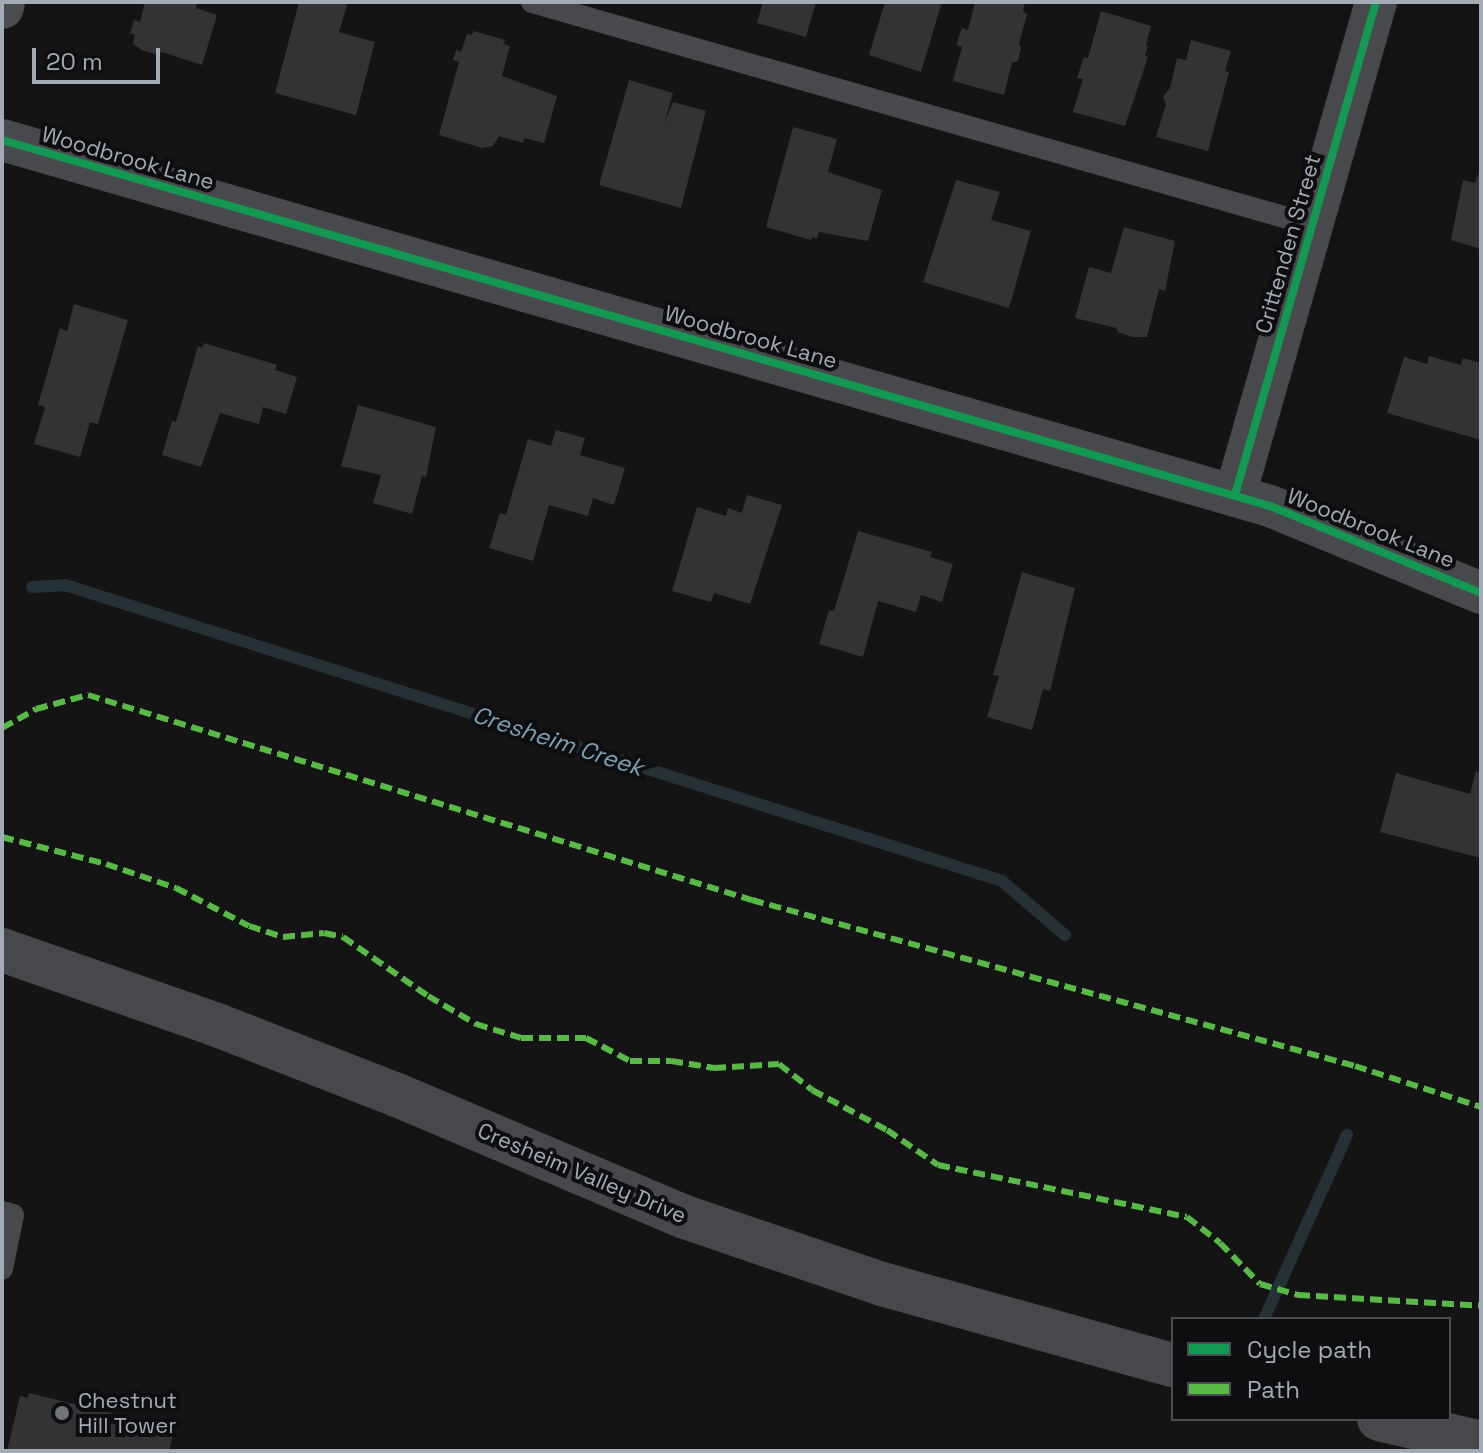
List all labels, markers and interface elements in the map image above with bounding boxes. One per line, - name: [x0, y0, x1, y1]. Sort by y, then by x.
- scale bar: [36, 32, 164, 82]
- text: 20 m: [46, 46, 103, 77]
- street label: Woodbrook Lane: [39, 121, 217, 195]
- street label: Crittenden Street: [1250, 151, 1326, 337]
- street label: Woodbrook Lane: [662, 300, 840, 374]
- street label: Woodbrook Lane: [1283, 482, 1459, 574]
- water label: Cresheim Creek: [469, 700, 647, 782]
- street label: Cresheim Valley Drive: [474, 1117, 690, 1229]
- legend: [1171, 1317, 1451, 1421]
- text: Cycle path: [1247, 1334, 1372, 1365]
- text: Path: [1247, 1374, 1300, 1405]
- place label: Chestnut Hill Tower: [78, 1387, 177, 1438]
- marker: Chestnut Hill Tower: [53, 1404, 71, 1422]

